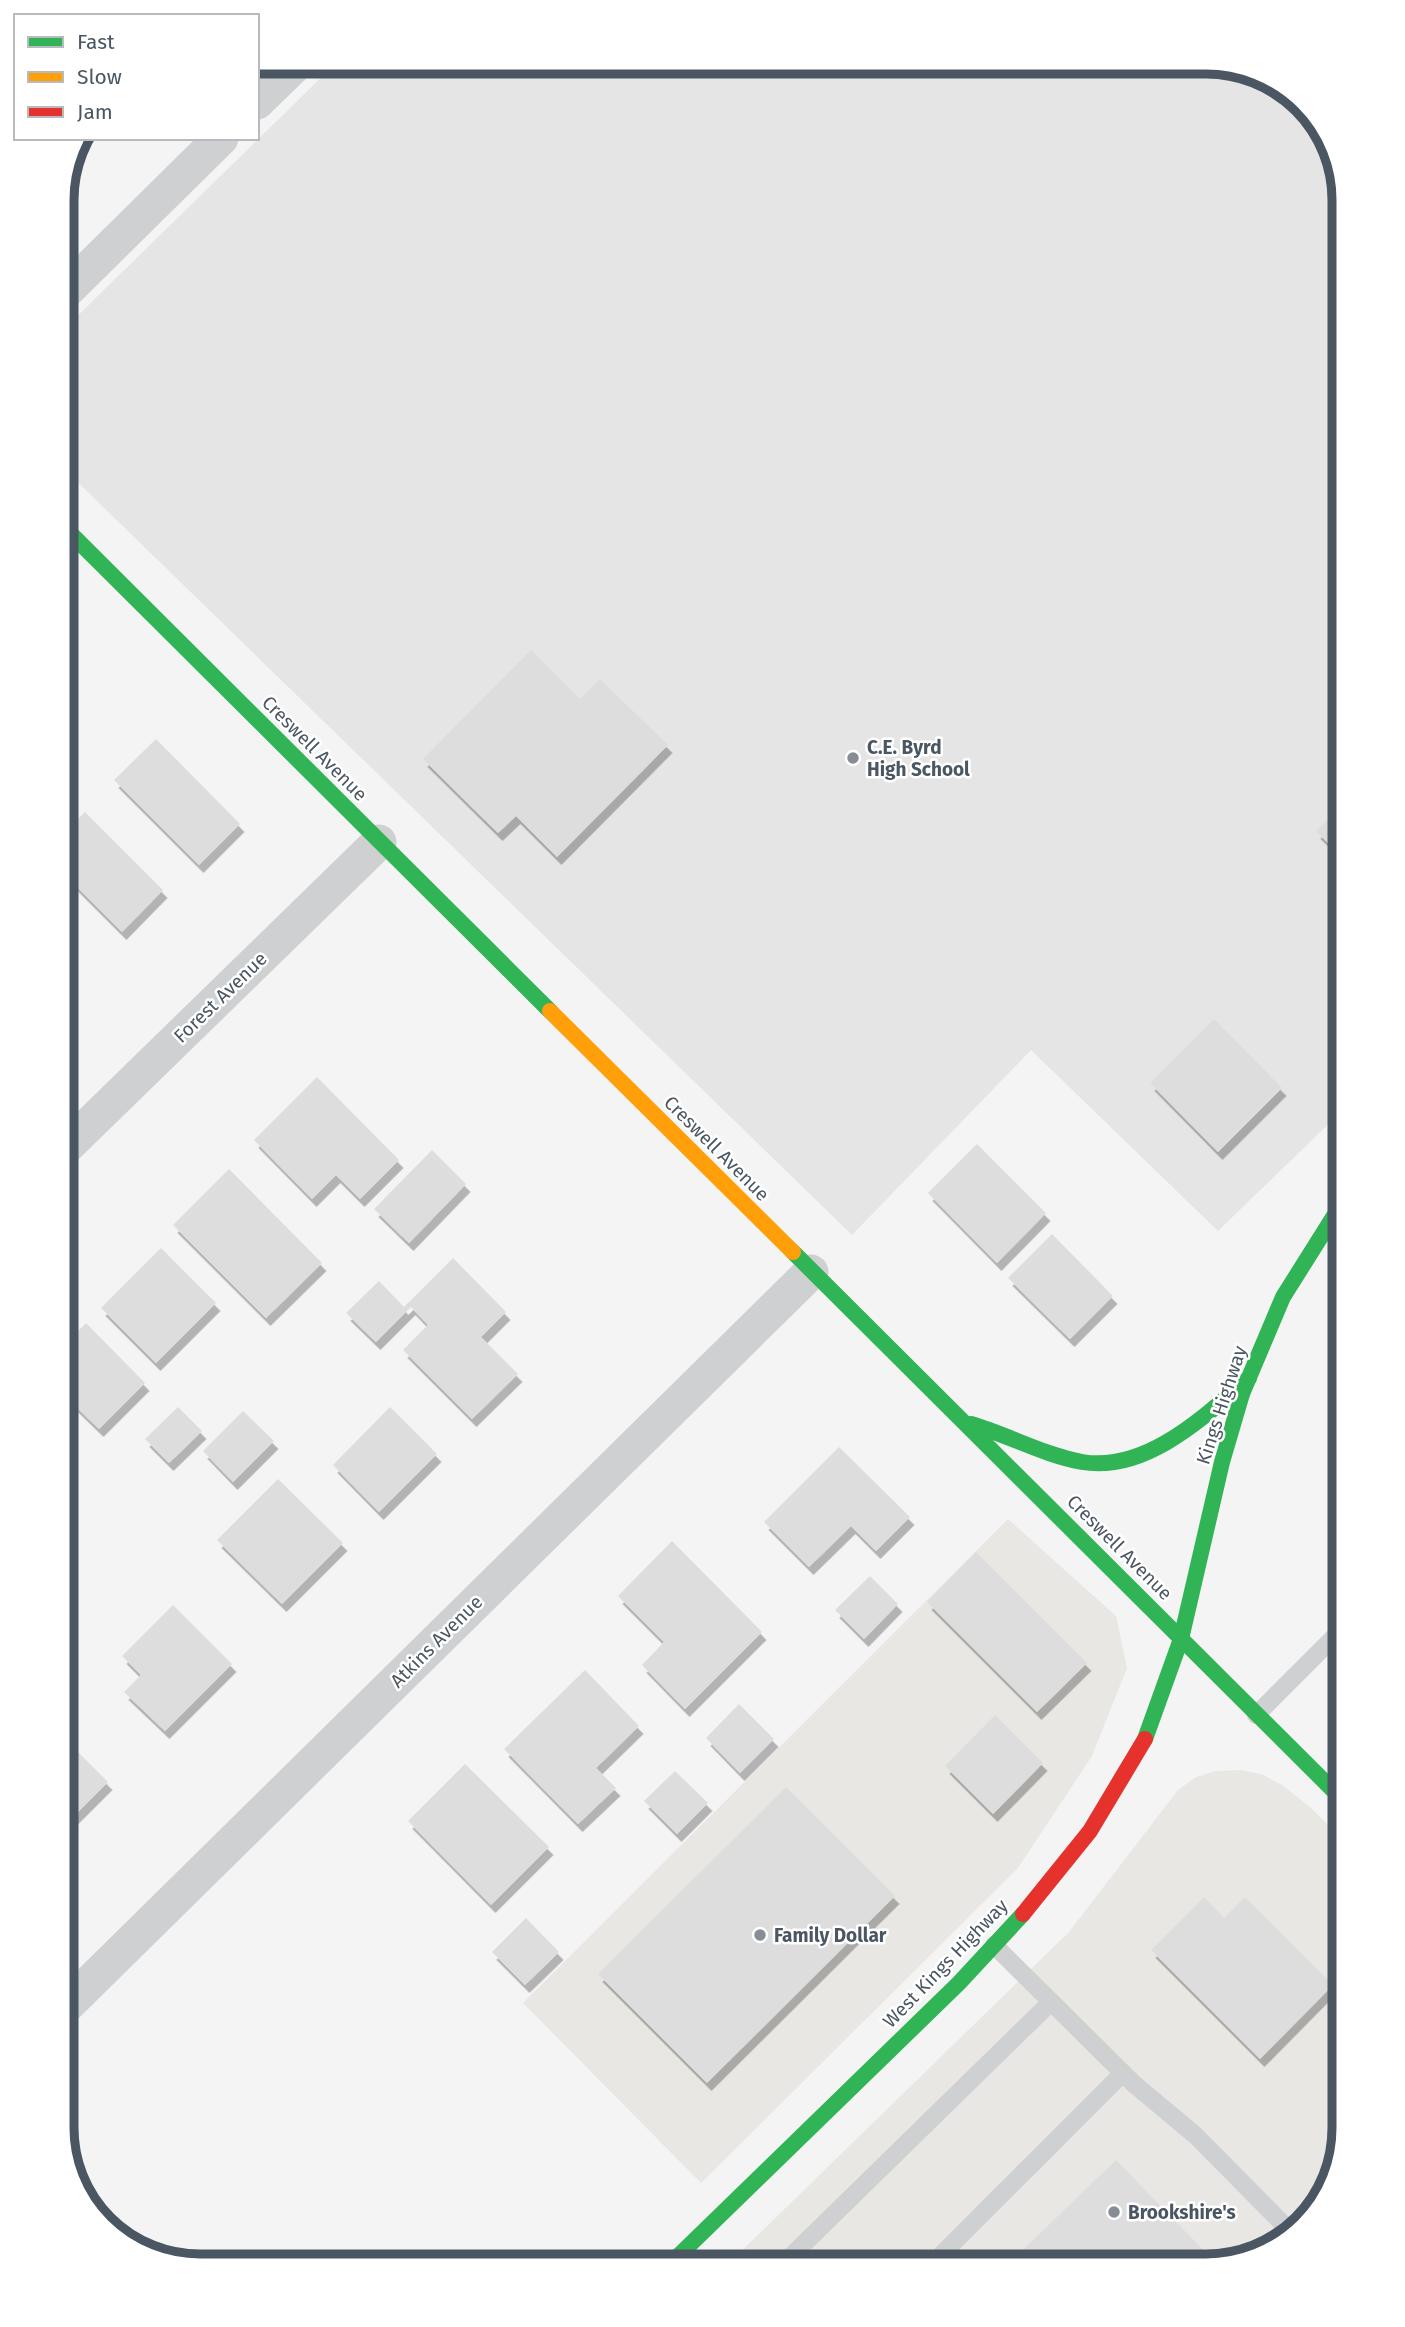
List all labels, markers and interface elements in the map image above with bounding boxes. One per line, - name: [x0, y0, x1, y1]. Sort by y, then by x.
- legend: [14, 14, 259, 140]
- text: Fast: [77, 29, 115, 55]
- text: Slow: [77, 64, 122, 90]
- text: Jam: [77, 99, 113, 125]
- street label: Creswell Avenue: [257, 691, 372, 806]
- place label: C.E. Byrd High School: [867, 736, 970, 781]
- marker: C.E. Byrd High School: [845, 750, 861, 766]
- street label: Forest Avenue: [169, 947, 272, 1048]
- street label: Creswell Avenue: [659, 1091, 774, 1206]
- street label: Kings Highway: [1191, 1342, 1252, 1467]
- street label: Creswell Avenue: [1062, 1490, 1177, 1605]
- street label: Atkins Avenue: [385, 1590, 487, 1692]
- street label: West Kings Highway: [878, 1894, 1013, 2033]
- place label: Family Dollar: [774, 1924, 887, 1947]
- marker: Family Dollar: [752, 1927, 768, 1943]
- place label: Brookshire's: [1128, 2201, 1236, 2224]
- marker: Brookshire's: [1106, 2204, 1122, 2220]

